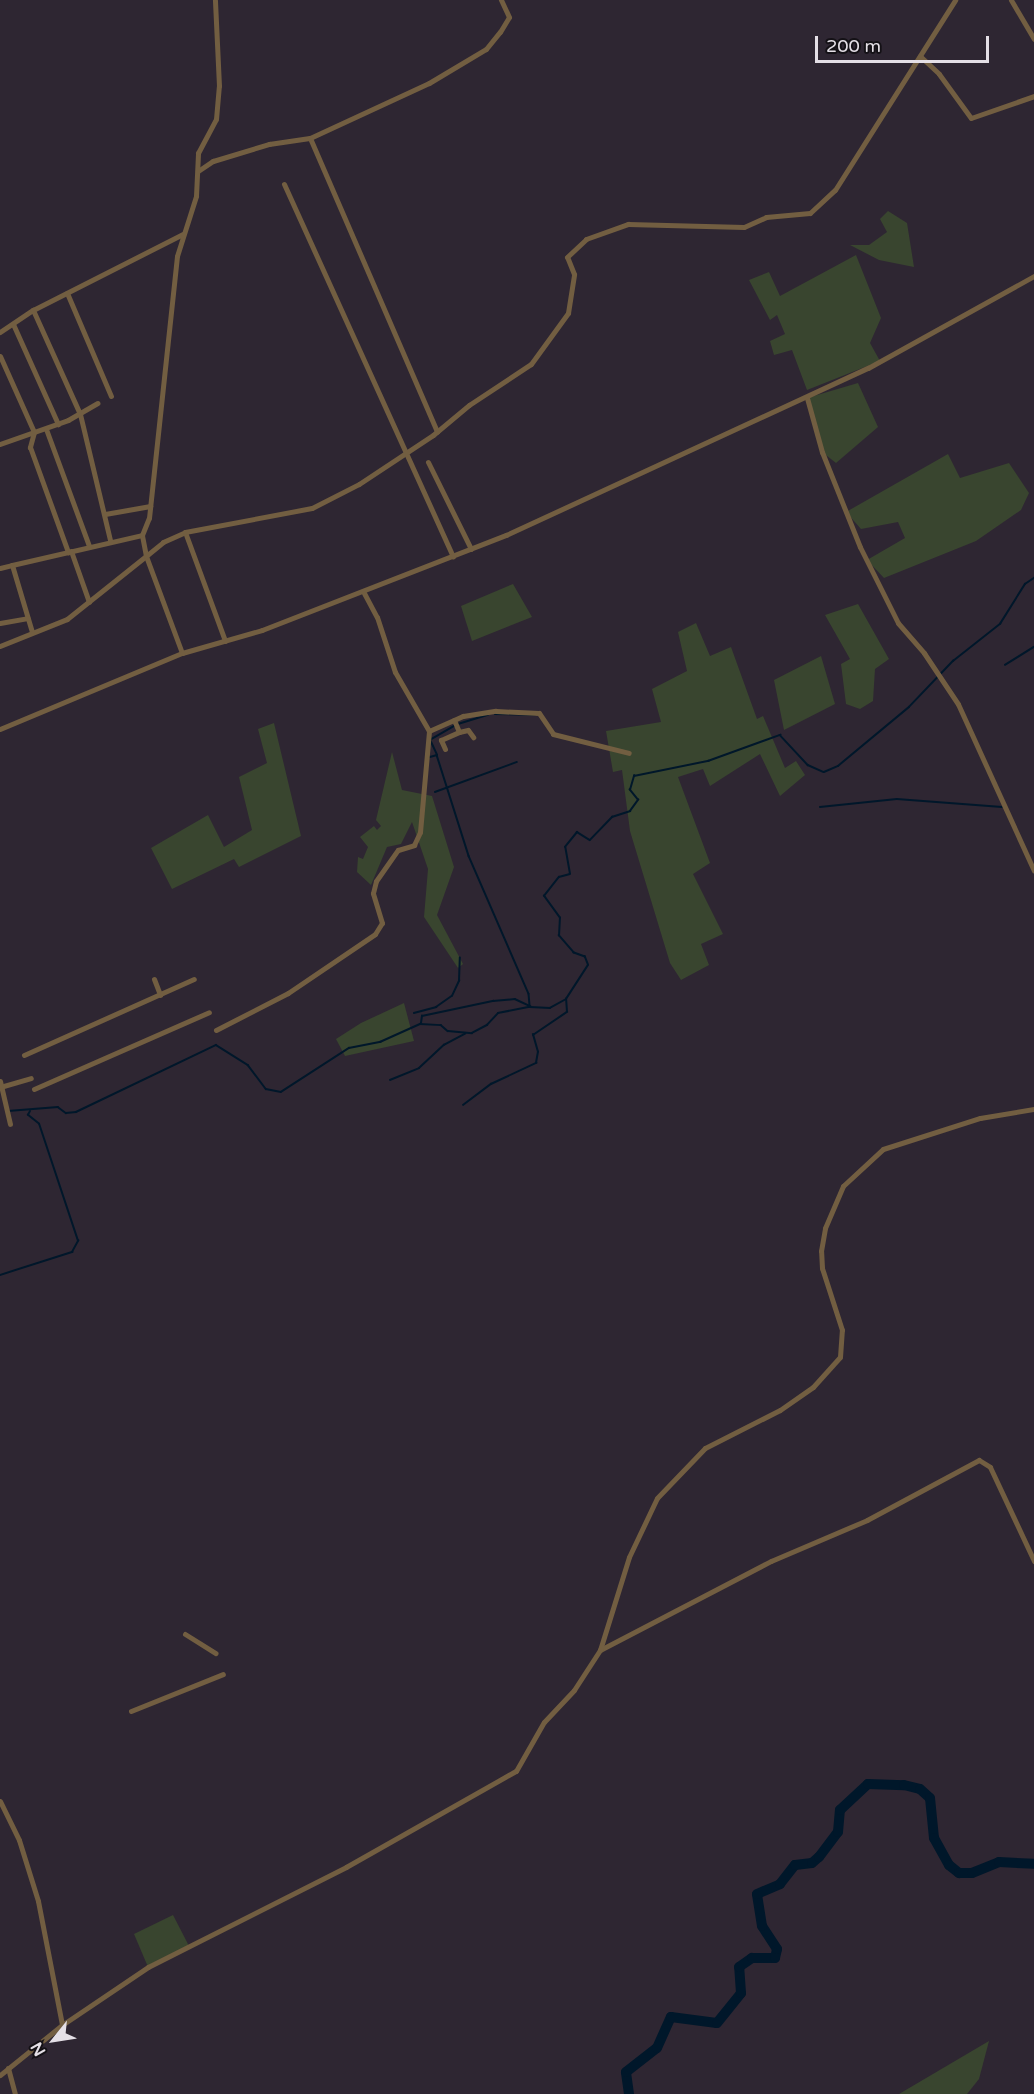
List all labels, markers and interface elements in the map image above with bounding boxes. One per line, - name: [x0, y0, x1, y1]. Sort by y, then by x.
- scale bar: [818, 24, 992, 62]
- text: 200 m: [826, 35, 881, 57]
- north arrow: [24, 2010, 84, 2070]
- text: N: [27, 2038, 50, 2060]

